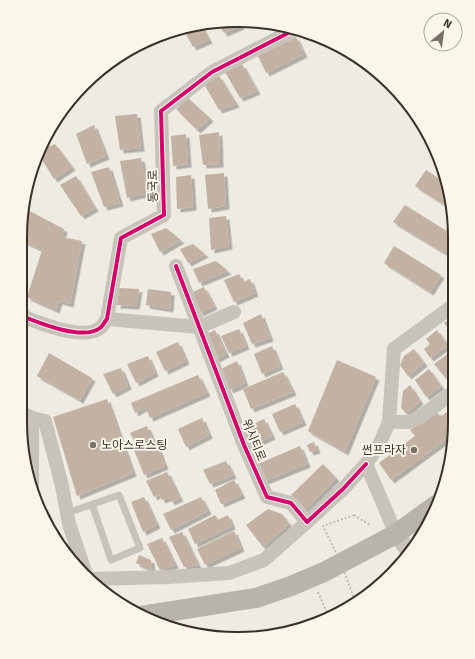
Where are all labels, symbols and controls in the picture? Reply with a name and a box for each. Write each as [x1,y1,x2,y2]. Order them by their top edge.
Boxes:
north arrow [423,12,463,52]
text: N [441,16,454,31]
street label: 동국로 [146,169,161,203]
street label: 위시티로 [238,417,269,463]
place label: 노아스로스팅 [101,438,167,453]
marker: 노아스로스팅 [88,440,98,450]
place label: 썬프라자 [362,443,406,458]
marker: 썬프라자 [409,445,419,455]

